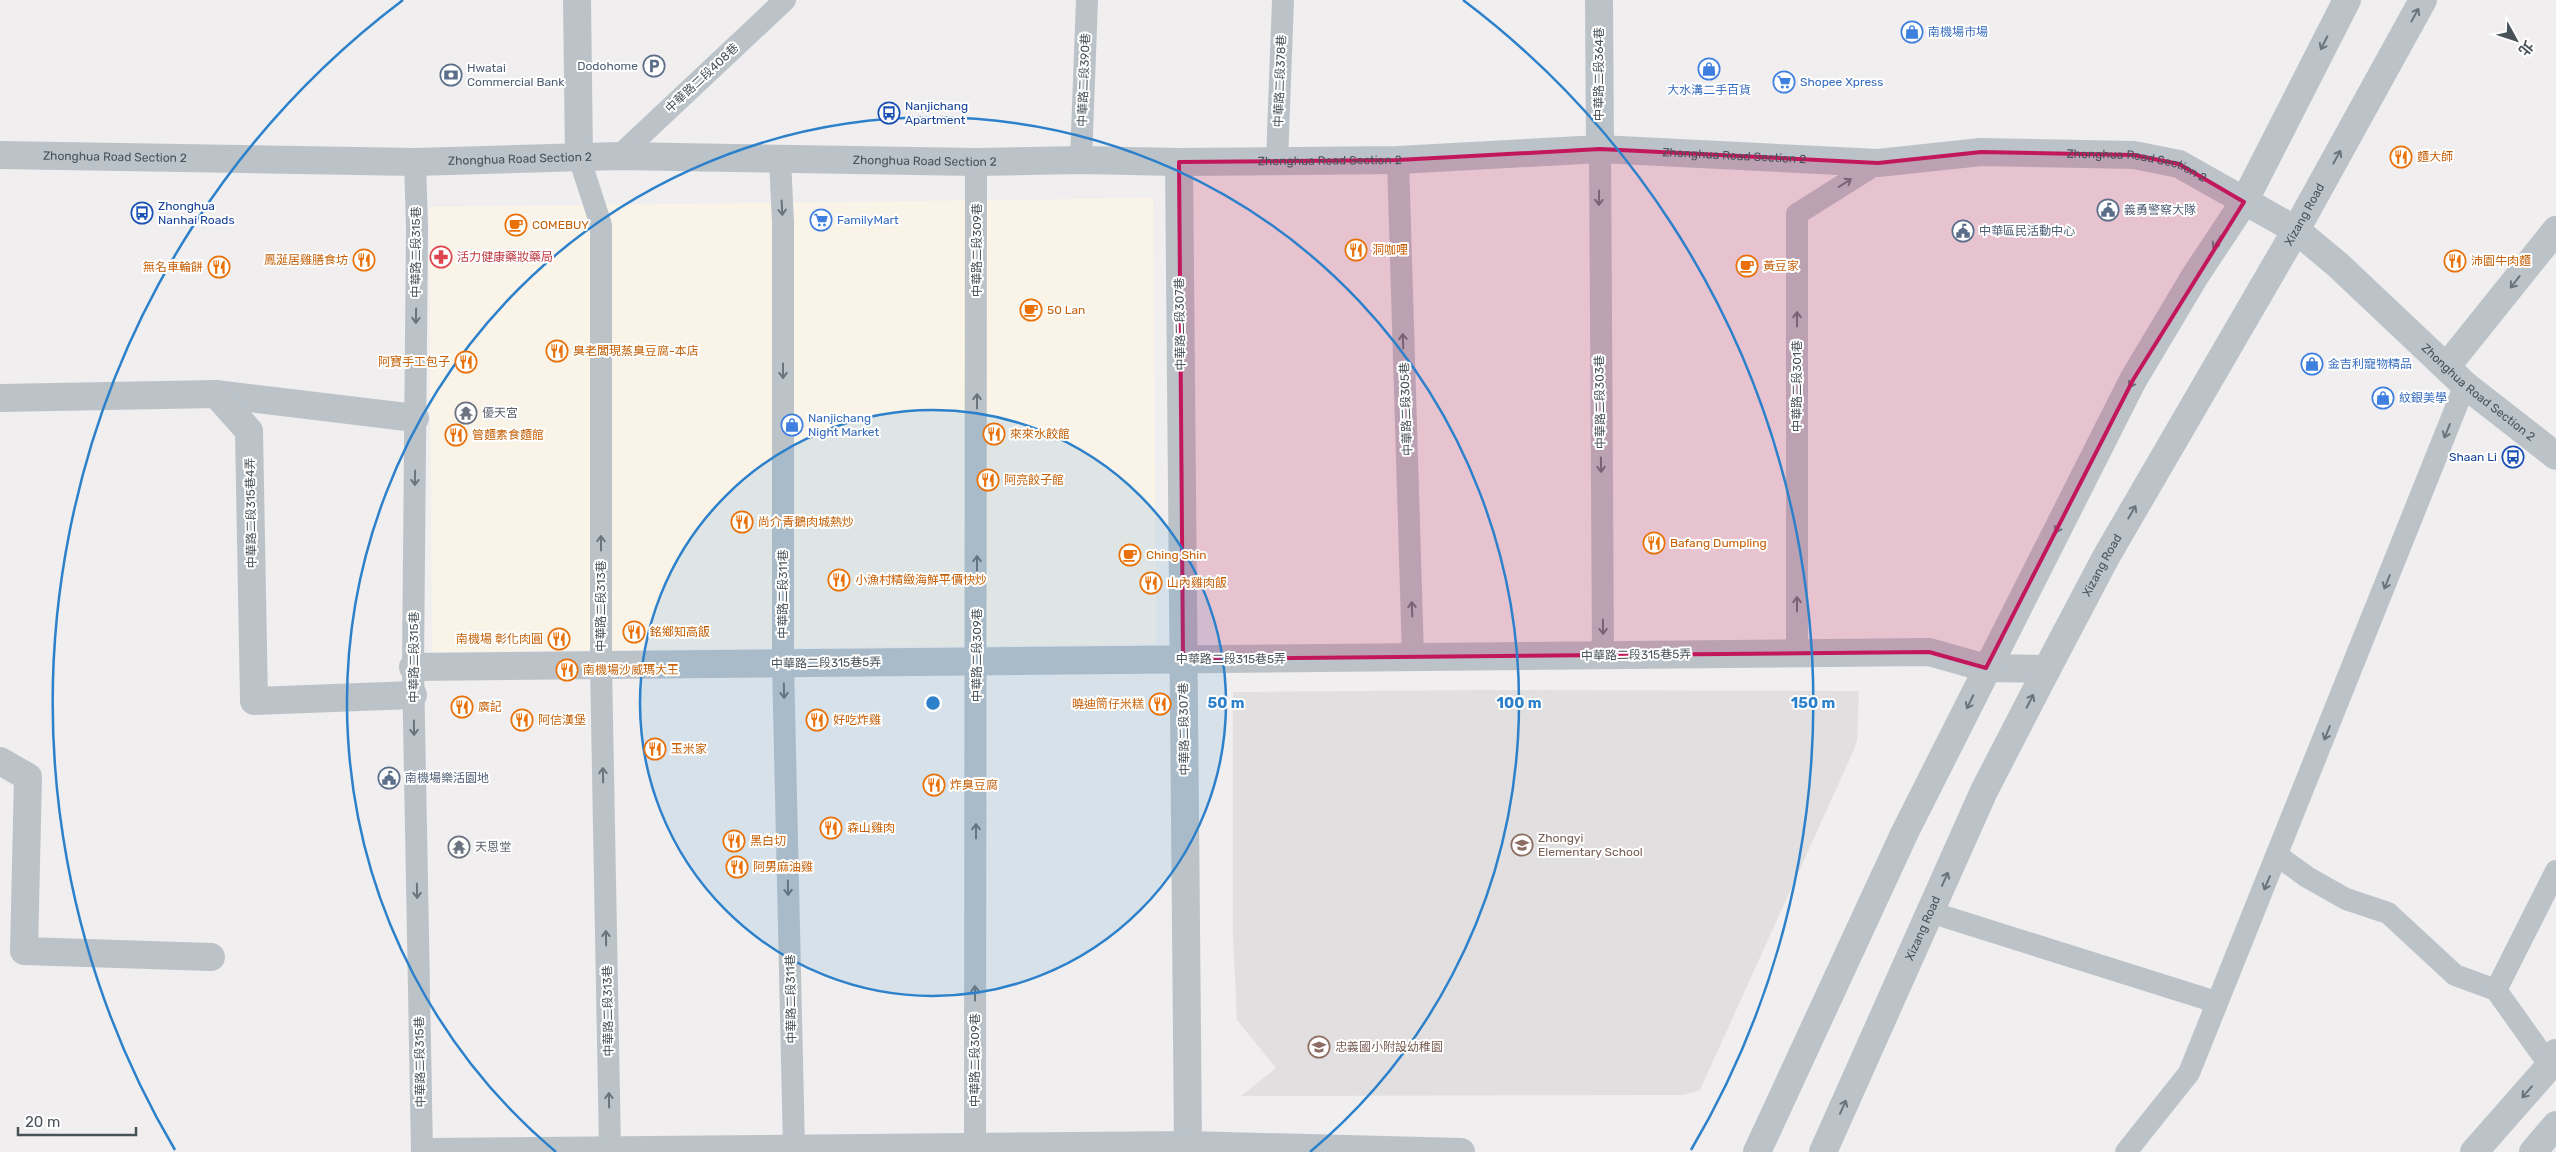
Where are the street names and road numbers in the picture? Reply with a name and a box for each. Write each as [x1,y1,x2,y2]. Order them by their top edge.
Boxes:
street label: 中華路二段364巷 [1592,27,1606,121]
street label: 中華路二段390巷 [1075,33,1093,127]
street label: 中華路二段378巷 [1271,34,1289,128]
street label: 中華路二段408巷 [663,41,741,115]
street label: Zhonghua Road Section 2 [1662,145,1807,166]
street label: Zhonghua Road Section 2 [2066,147,2209,185]
street label: Zhonghua Road Section 2 [43,149,187,165]
street label: Zhonghua Road Section 2 [448,150,592,168]
street label: Zhonghua Road Section 2 [853,153,997,169]
street label: Zhonghua Road Section 2 [1258,153,1402,168]
street label: Xizang Road [2281,181,2327,248]
street label: 中華路二段309巷 [970,203,984,297]
street label: 中華路二段315巷 [409,206,423,298]
street label: 中華路二段307巷 [1172,277,1188,371]
street label: 中華路二段301巷 [1790,340,1804,432]
street label: Zhonghua Road Section 2 [2419,341,2538,444]
street label: 中華路二段303巷 [1592,355,1608,449]
street label: 中華路二段305巷 [1397,362,1415,456]
street label: 中華路二段315巷4弄 [243,458,259,568]
street label: Xizang Road [2079,532,2125,599]
street label: 中華路二段311巷 [776,549,790,639]
street label: 中華路二段313巷 [594,560,608,652]
street label: 中華路二段309巷 [970,608,984,702]
street label: 中華路二段315巷 [407,611,421,703]
street label: 中華路二段315巷5弄 [1581,647,1691,663]
street label: 中華路二段315巷5弄 [1176,652,1286,666]
street label: 中華路二段315巷5弄 [771,655,881,671]
street label: 中華路二段307巷 [1176,682,1192,776]
street label: Xizang Road [1902,894,1943,963]
street label: 中華路二段311巷 [783,954,799,1044]
street label: 中華路二段313巷 [600,965,616,1057]
street label: 中華路二段309巷 [968,1013,982,1107]
street label: 中華路二段315巷 [412,1016,428,1108]

